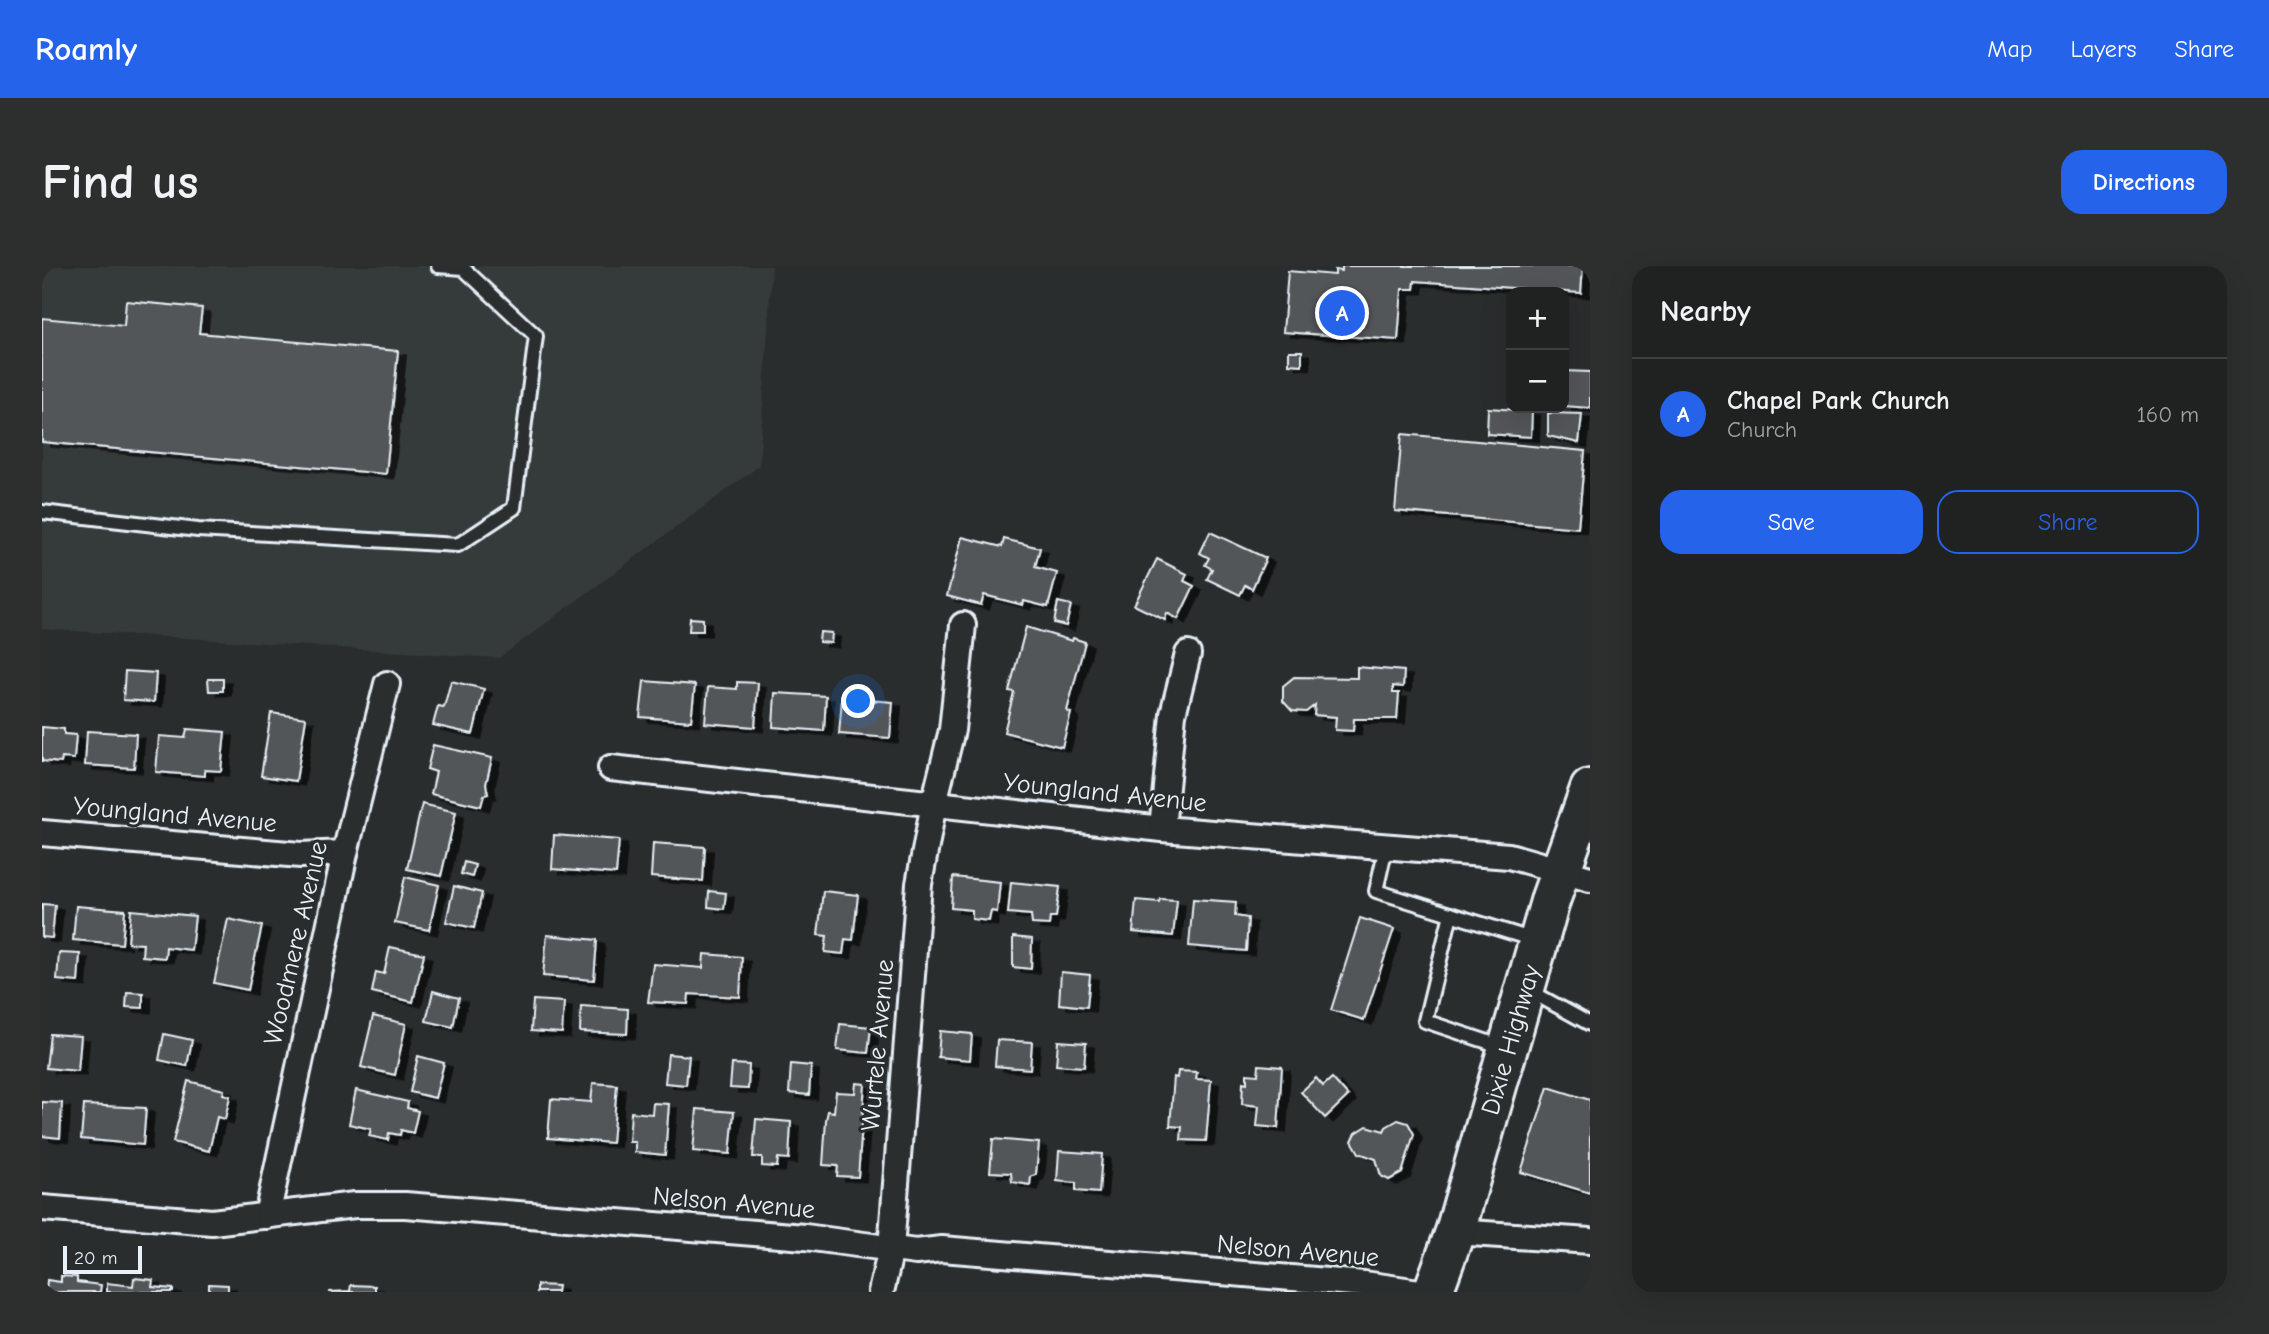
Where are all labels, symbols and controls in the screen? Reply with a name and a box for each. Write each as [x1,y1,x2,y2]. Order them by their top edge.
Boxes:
text: Roamly [35,30,137,68]
text: Map [1987,35,2033,63]
text: Layers [2071,35,2136,63]
text: Share [2174,35,2234,63]
button: Directions [2061,150,2227,214]
text: Find us [42,154,198,210]
pin: A [1319,287,1365,339]
map controls [1506,287,1569,413]
button: + [1506,287,1569,350]
text: Nearby [1660,294,1751,329]
button: − [1506,350,1569,413]
text: Chapel Park Church [1727,386,1950,416]
text: A [1677,401,1689,428]
text: 160 m [2137,401,2199,428]
text: Church [1727,416,1797,443]
button: Save [1660,490,1923,554]
button: Share [1937,490,2199,554]
your location [841,684,875,718]
street label: Youngland Avenue [1002,767,1208,819]
street label: Youngland Avenue [72,791,278,839]
street label: Woodmere Avenue [258,839,334,1048]
street label: Wurtele Avenue [856,958,900,1132]
street label: Dixie Highway [1475,961,1547,1118]
street label: Nelson Avenue [652,1181,816,1225]
street label: Nelson Avenue [1216,1229,1380,1273]
scale bar [63,1243,142,1275]
text: 20 m [74,1247,118,1269]

